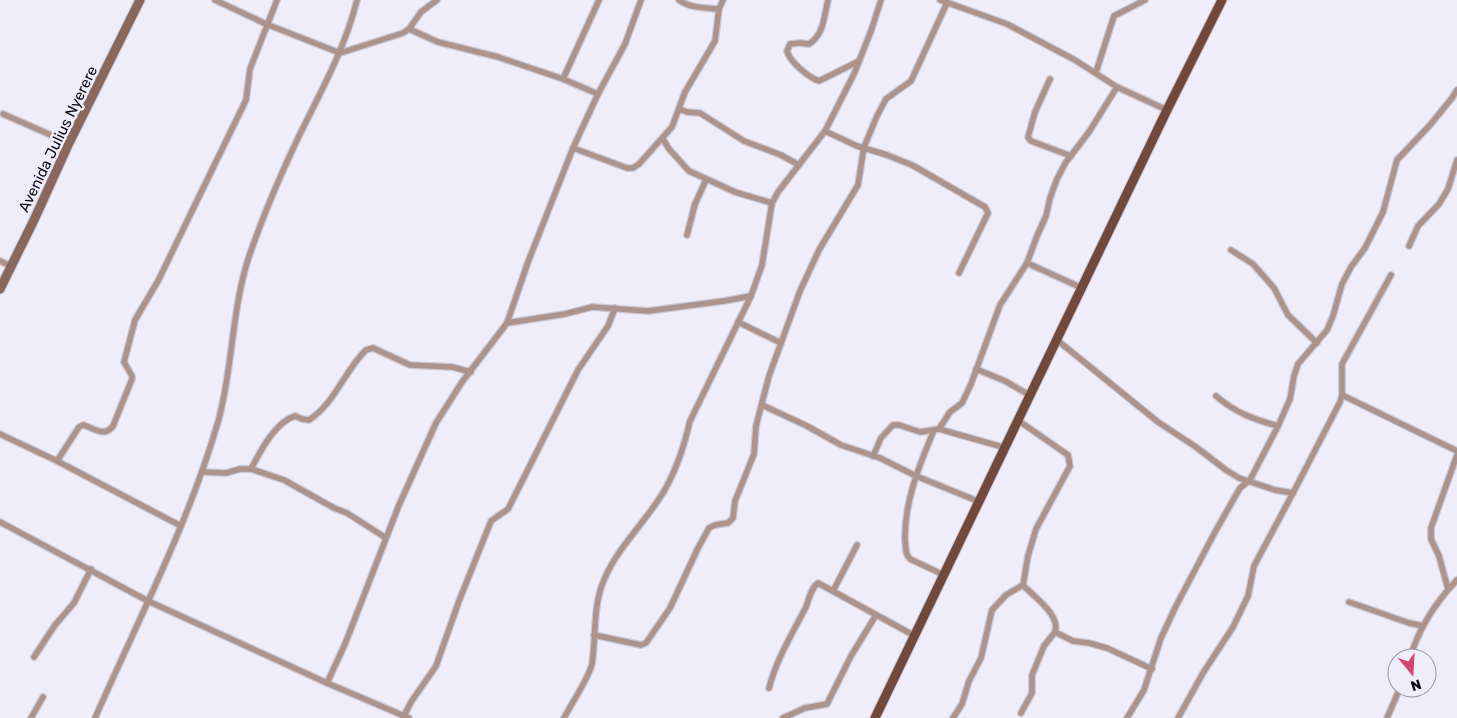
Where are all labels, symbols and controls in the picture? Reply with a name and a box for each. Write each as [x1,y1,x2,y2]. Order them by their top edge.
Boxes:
street label: Avenida Julius Nyerere [15,63,101,215]
north arrow [1387,648,1437,698]
text: N [1408,675,1423,695]

